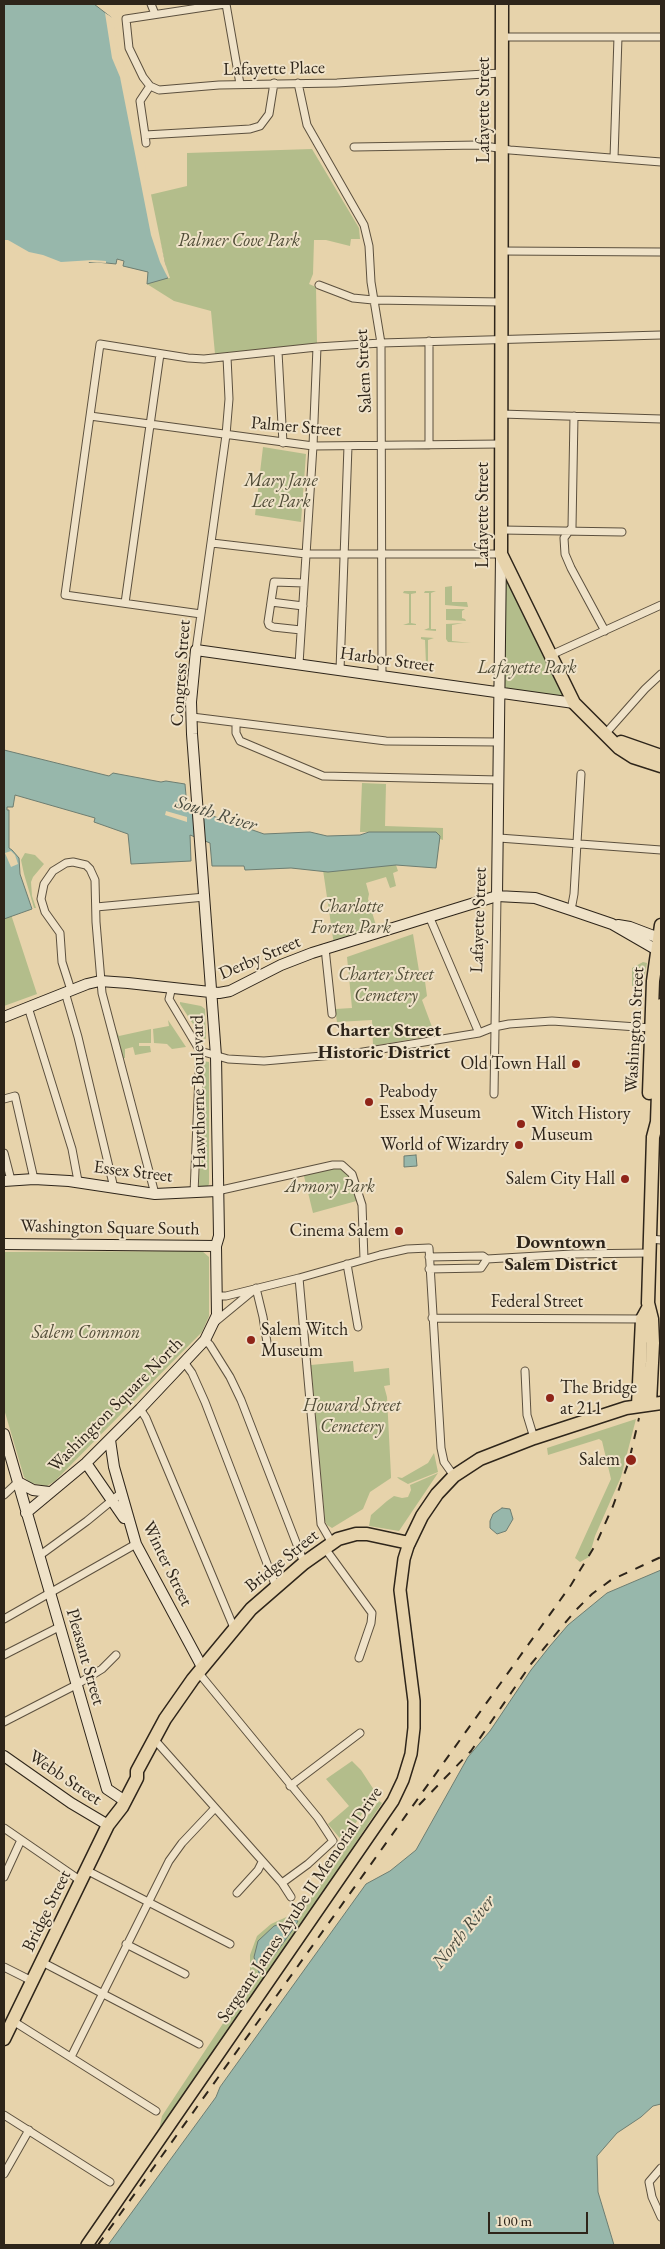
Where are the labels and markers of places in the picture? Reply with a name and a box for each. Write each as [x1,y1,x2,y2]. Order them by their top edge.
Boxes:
place label: Old Town Hall [461,1053,566,1075]
marker: Old Town Hall [570,1058,582,1070]
place label: Peabody Essex Museum [379,1081,481,1124]
marker: Peabody Essex Museum [363,1096,375,1108]
place label: Witch History Museum [531,1103,631,1146]
marker: Witch History Museum [515,1118,527,1130]
place label: World of Wizardry [381,1134,509,1156]
marker: World of Wizardry [513,1139,525,1151]
place label: Salem City Hall [506,1168,615,1190]
marker: Salem City Hall [619,1173,631,1185]
place label: Cinema Salem [290,1220,389,1242]
marker: Cinema Salem [393,1225,405,1237]
place label: Salem Witch Museum [261,1319,348,1362]
marker: Salem Witch Museum [245,1334,257,1346]
place label: The Bridge at 211 [560,1377,637,1420]
marker: The Bridge at 211 [544,1392,556,1404]
place label: Salem [579,1449,620,1471]
marker: Salem [624,1453,638,1467]

